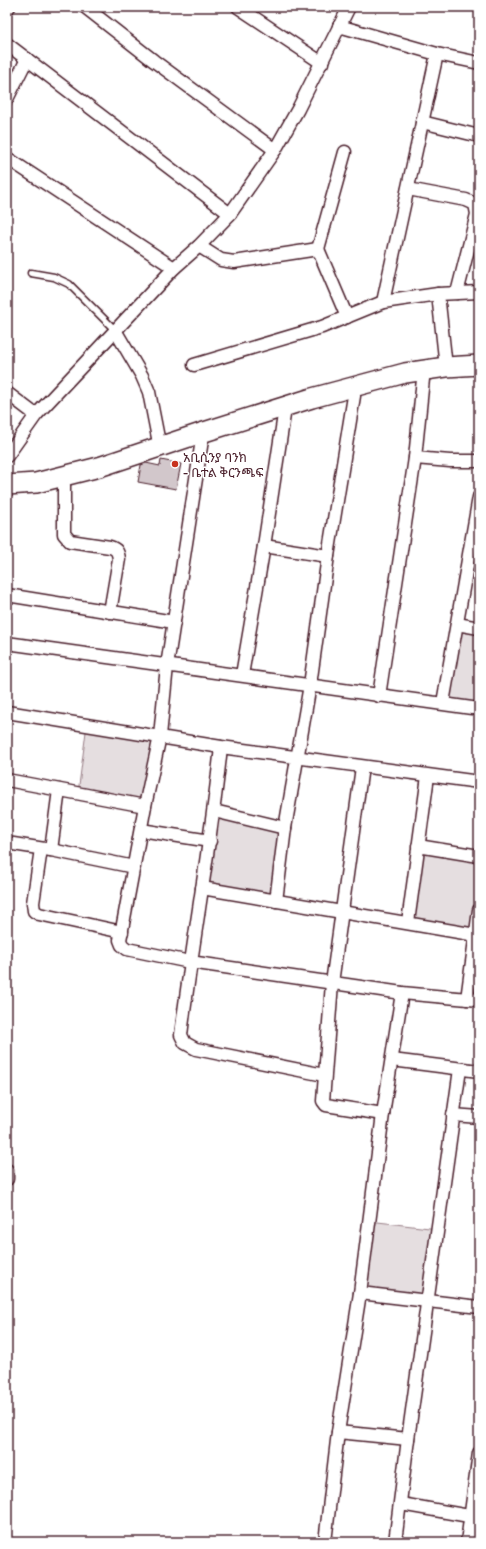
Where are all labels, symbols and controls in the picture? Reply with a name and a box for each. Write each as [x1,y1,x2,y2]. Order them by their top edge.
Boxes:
place label: አቢሲንያ ባንክ - ቤተል ቅርንጫፍ [183,450,263,480]
marker: አቢሲንያ ባንክ - ቤተል ቅርንጫፍ [170,459,180,469]

